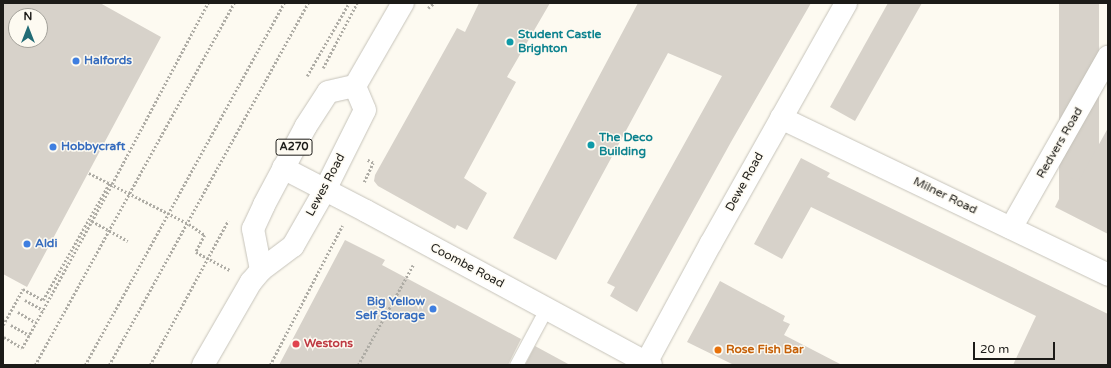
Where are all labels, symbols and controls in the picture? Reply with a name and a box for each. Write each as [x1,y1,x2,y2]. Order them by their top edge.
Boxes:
north arrow [8,8,48,48]
text: N [24,10,32,23]
place label: Student Castle Brighton [518,28,601,56]
marker: Student Castle Brighton [505,37,515,47]
place label: Halfords [84,54,132,68]
marker: Halfords [71,56,81,66]
street label: Redvers Road [1034,105,1086,181]
place label: The Deco Building [599,131,653,159]
road number: A270 [275,138,313,156]
place label: Hobbycraft [61,140,125,154]
marker: The Deco Building [586,140,596,150]
marker: Hobbycraft [48,142,58,152]
street label: Dewe Road [723,150,767,214]
street label: Lewes Road [303,151,349,219]
street label: Milner Road [911,174,979,218]
place label: Aldi [35,237,57,251]
marker: Aldi [22,239,32,249]
street label: Coombe Road [428,241,506,291]
place label: Big Yellow Self Storage [355,295,425,323]
marker: Big Yellow Self Storage [428,304,438,314]
scale bar [975,334,1057,360]
place label: Westons [304,337,353,351]
marker: Westons [291,339,301,349]
text: 20 m [980,342,1009,356]
place label: Rose Fish Bar [726,343,804,357]
marker: Rose Fish Bar [713,345,723,355]

